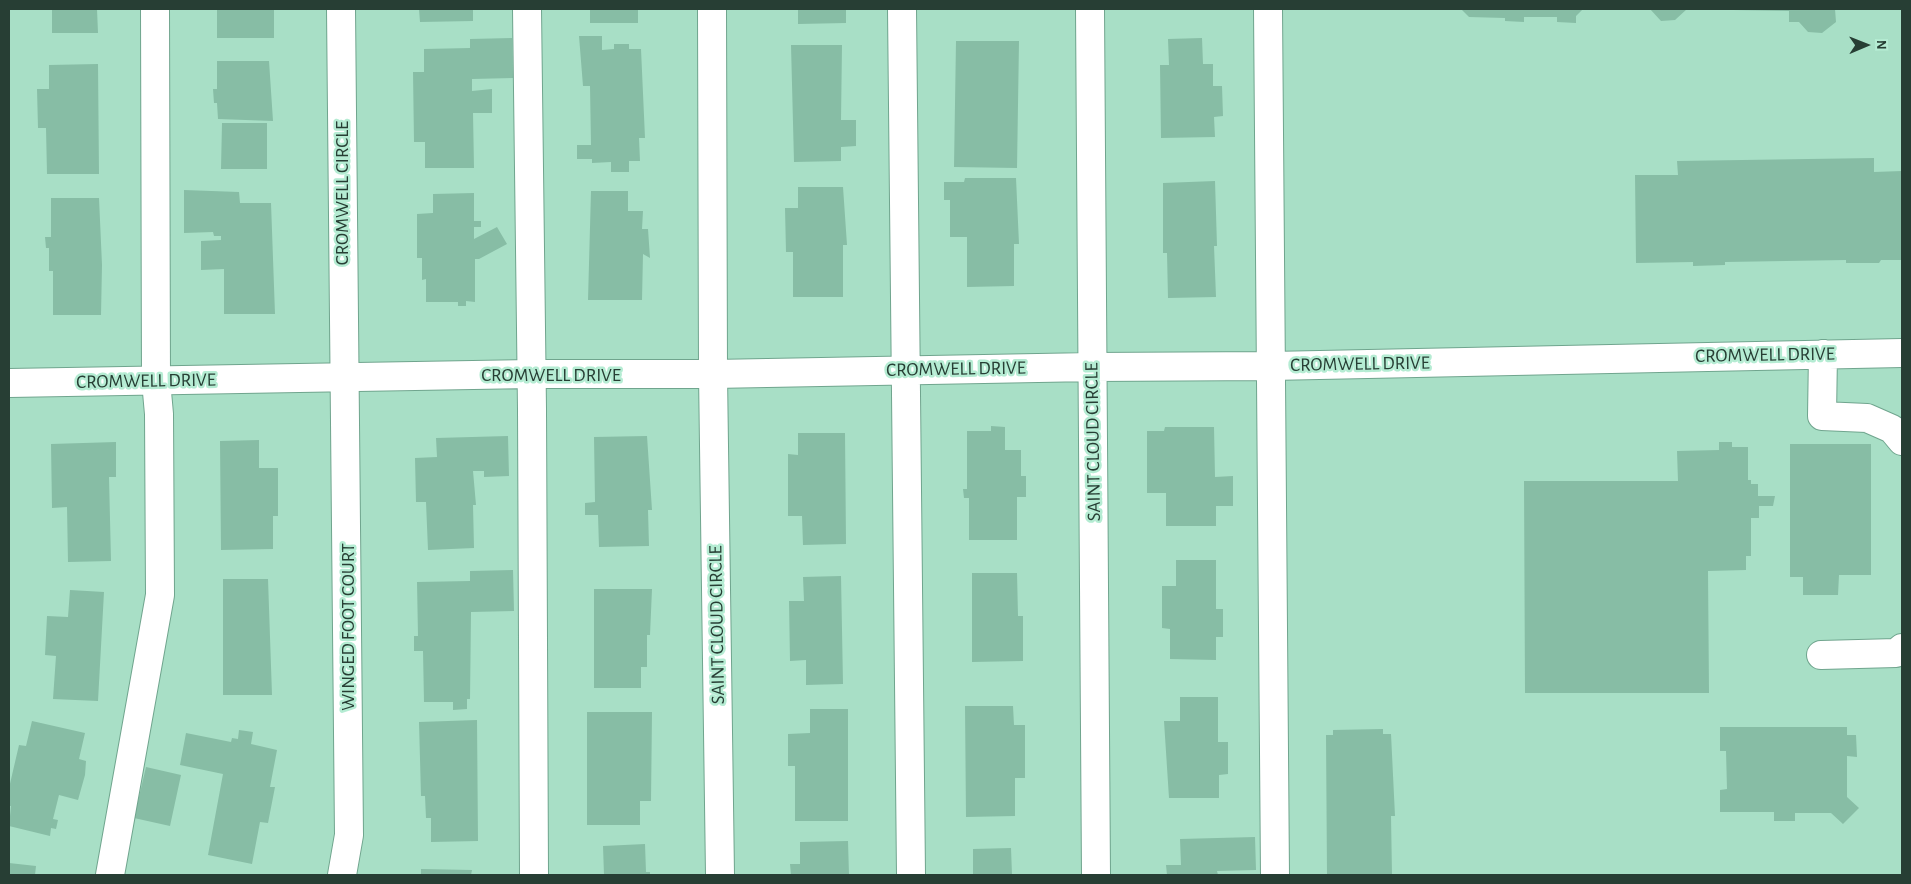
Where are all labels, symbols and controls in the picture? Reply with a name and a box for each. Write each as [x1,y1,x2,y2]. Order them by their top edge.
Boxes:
north arrow [1841,20,1891,70]
text: N [1874,40,1888,50]
street label: CROMWELL CIRCLE [331,121,353,265]
street label: CROMWELL DRIVE [1695,342,1835,368]
street label: CROMWELL DRIVE [1290,351,1430,377]
street label: CROMWELL DRIVE [886,356,1026,382]
street label: SAINT CLOUD CIRCLE [1080,362,1106,522]
street label: CROMWELL DRIVE [481,364,621,386]
street label: CROMWELL DRIVE [76,368,216,394]
street label: WINGED FOOT COURT [337,543,359,711]
street label: SAINT CLOUD CIRCLE [704,545,730,705]

